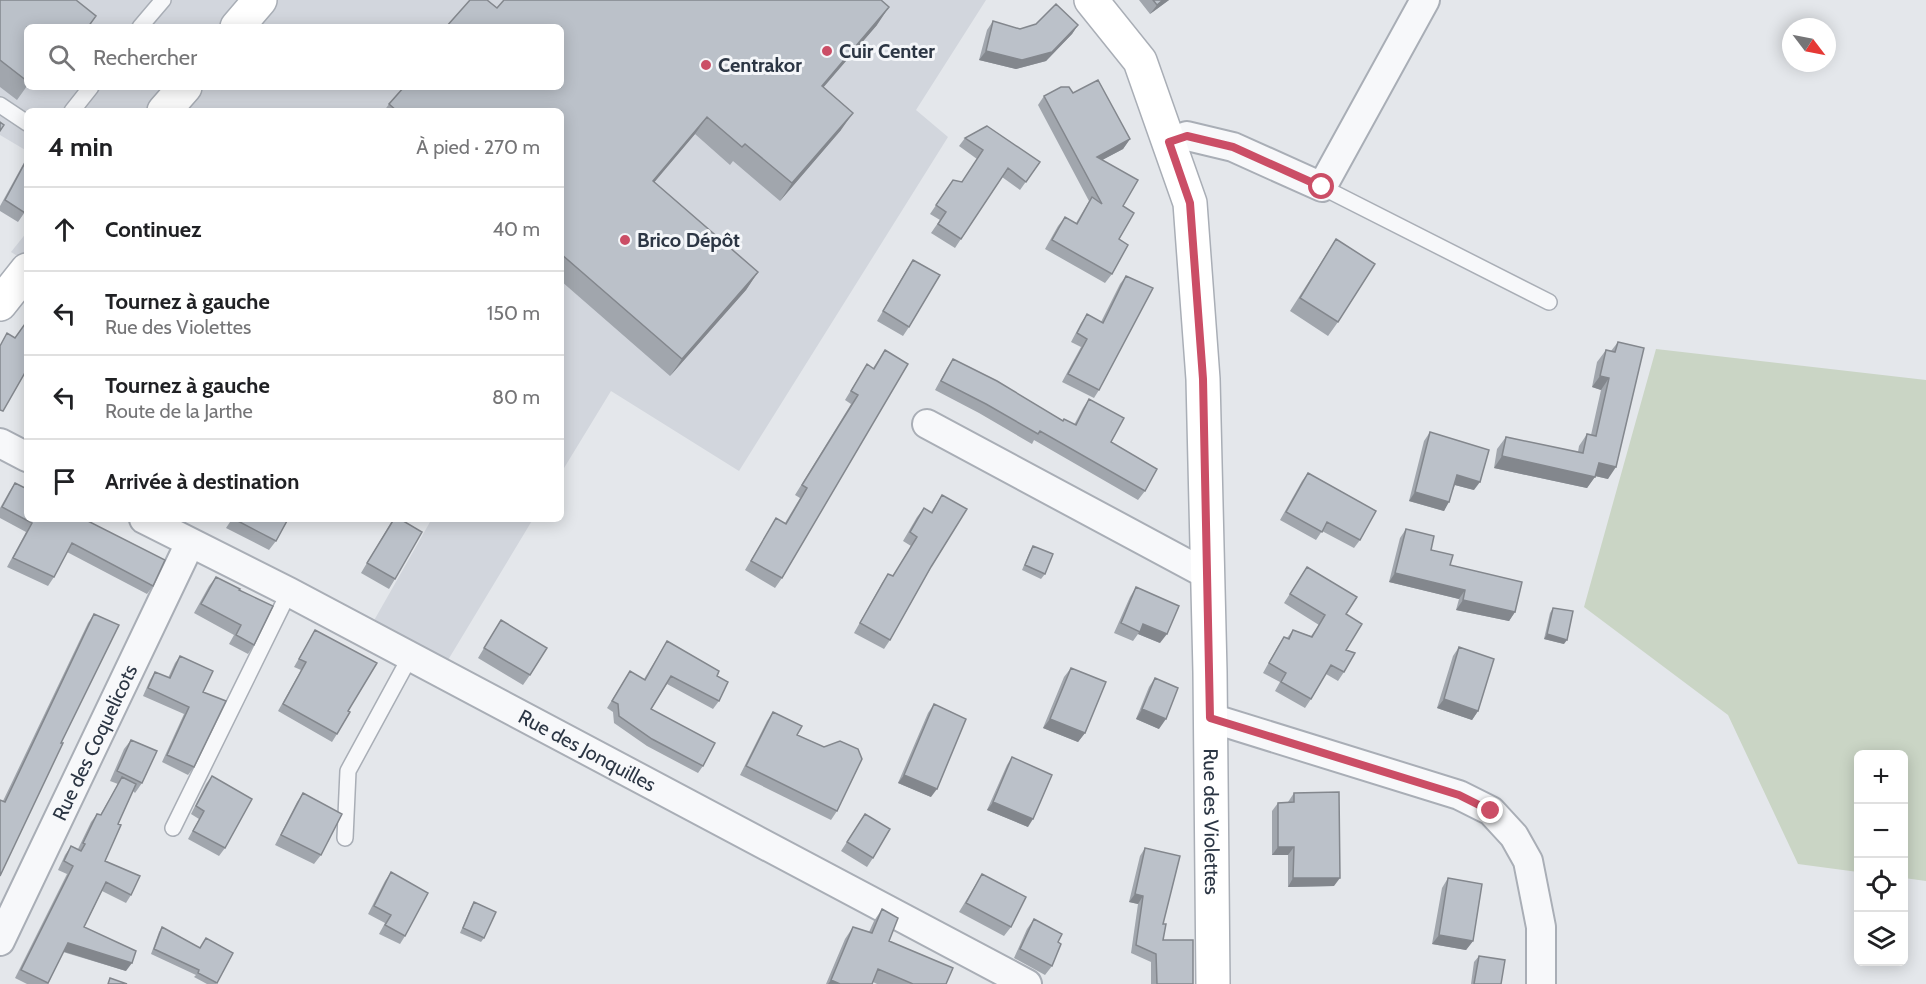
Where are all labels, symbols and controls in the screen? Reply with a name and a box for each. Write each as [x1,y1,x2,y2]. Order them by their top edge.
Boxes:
north arrow [1782,18,1836,72]
search box [24,24,564,90]
place label: Cuir Center [839,39,935,63]
icon: search [45,41,78,74]
text: Rechercher [93,44,197,71]
marker: Cuir Center [820,44,834,58]
place label: Centrakor [718,53,802,77]
marker: Centrakor [699,58,713,72]
text: 4 min [48,131,113,163]
text: À pied · 270 m [416,135,540,159]
route start [1308,173,1334,199]
icon: ahead [48,213,81,246]
text: Continuez [105,216,202,243]
text: 40 m [492,217,540,241]
place label: Brico Dépôt [637,228,740,252]
marker: Brico Dépôt [618,233,632,247]
text: Tournez à gauche [105,288,270,315]
icon: left [48,297,81,330]
text: 150 m [487,301,540,325]
text: Rue des Violettes [105,315,251,339]
text: Tournez à gauche [105,372,270,399]
icon: left [48,381,81,414]
text: 80 m [492,385,540,409]
text: Route de la Jarthe [105,399,253,423]
icon: arrive [48,465,81,498]
text: Arrivée à destination [105,468,299,495]
street label: Rue des Coquelicots [47,661,142,824]
street label: Rue des Jonquilles [514,704,660,797]
street label: Rue des Violettes [1199,748,1224,895]
map controls [1854,750,1908,966]
button: + [1854,750,1908,804]
route end [1477,797,1503,823]
button: − [1854,804,1908,858]
button: locate [1854,858,1908,912]
button: layers [1854,912,1908,966]

